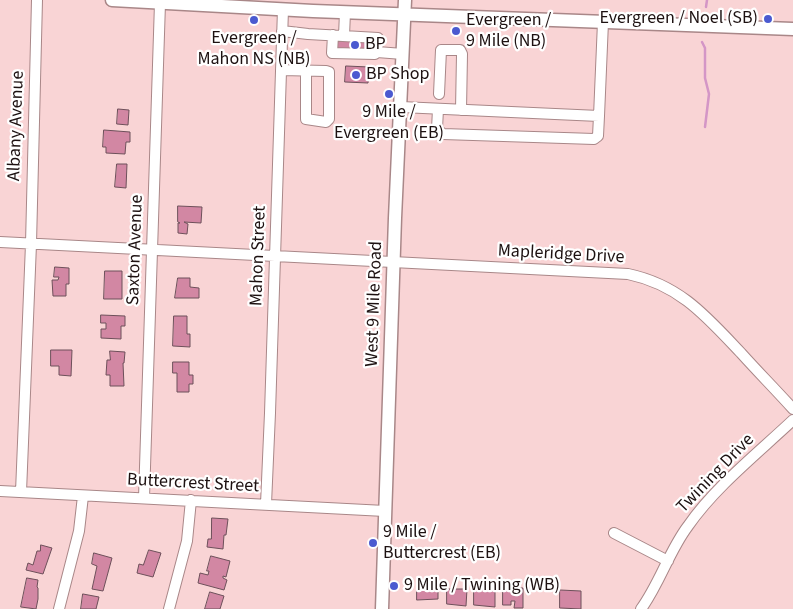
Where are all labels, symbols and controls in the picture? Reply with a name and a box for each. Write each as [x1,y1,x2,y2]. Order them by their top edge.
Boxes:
place label: Evergreen / Noel (SB) [599,8,758,30]
place label: Evergreen / 9 Mile (NB) [466,10,551,52]
marker: Evergreen / Noel (SB) [762,13,774,25]
marker: Evergreen / Mahon NS (NB) [248,14,260,26]
marker: Evergreen / 9 Mile (NB) [450,25,462,37]
place label: Evergreen / Mahon NS (NB) [197,28,311,70]
place label: BP [365,34,386,56]
marker: BP [349,39,361,51]
place label: BP Shop [366,64,430,86]
marker: BP Shop [350,69,362,81]
street label: Albany Avenue [4,70,30,182]
marker: 9 Mile / Evergreen (EB) [383,88,395,100]
place label: 9 Mile / Evergreen (EB) [334,102,444,144]
street label: Saxton Avenue [123,194,149,306]
street label: Mahon Street [246,206,272,306]
street label: West 9 Mile Road [362,241,388,367]
street label: Mapleridge Drive [497,241,625,269]
street label: Twining Drive [673,430,759,518]
street label: Buttercrest Street [126,470,260,498]
place label: 9 Mile / Buttercrest (EB) [383,522,501,564]
marker: 9 Mile / Buttercrest (EB) [367,537,379,549]
place label: 9 Mile / Twining (WB) [404,575,560,597]
marker: 9 Mile / Twining (WB) [388,580,400,592]

